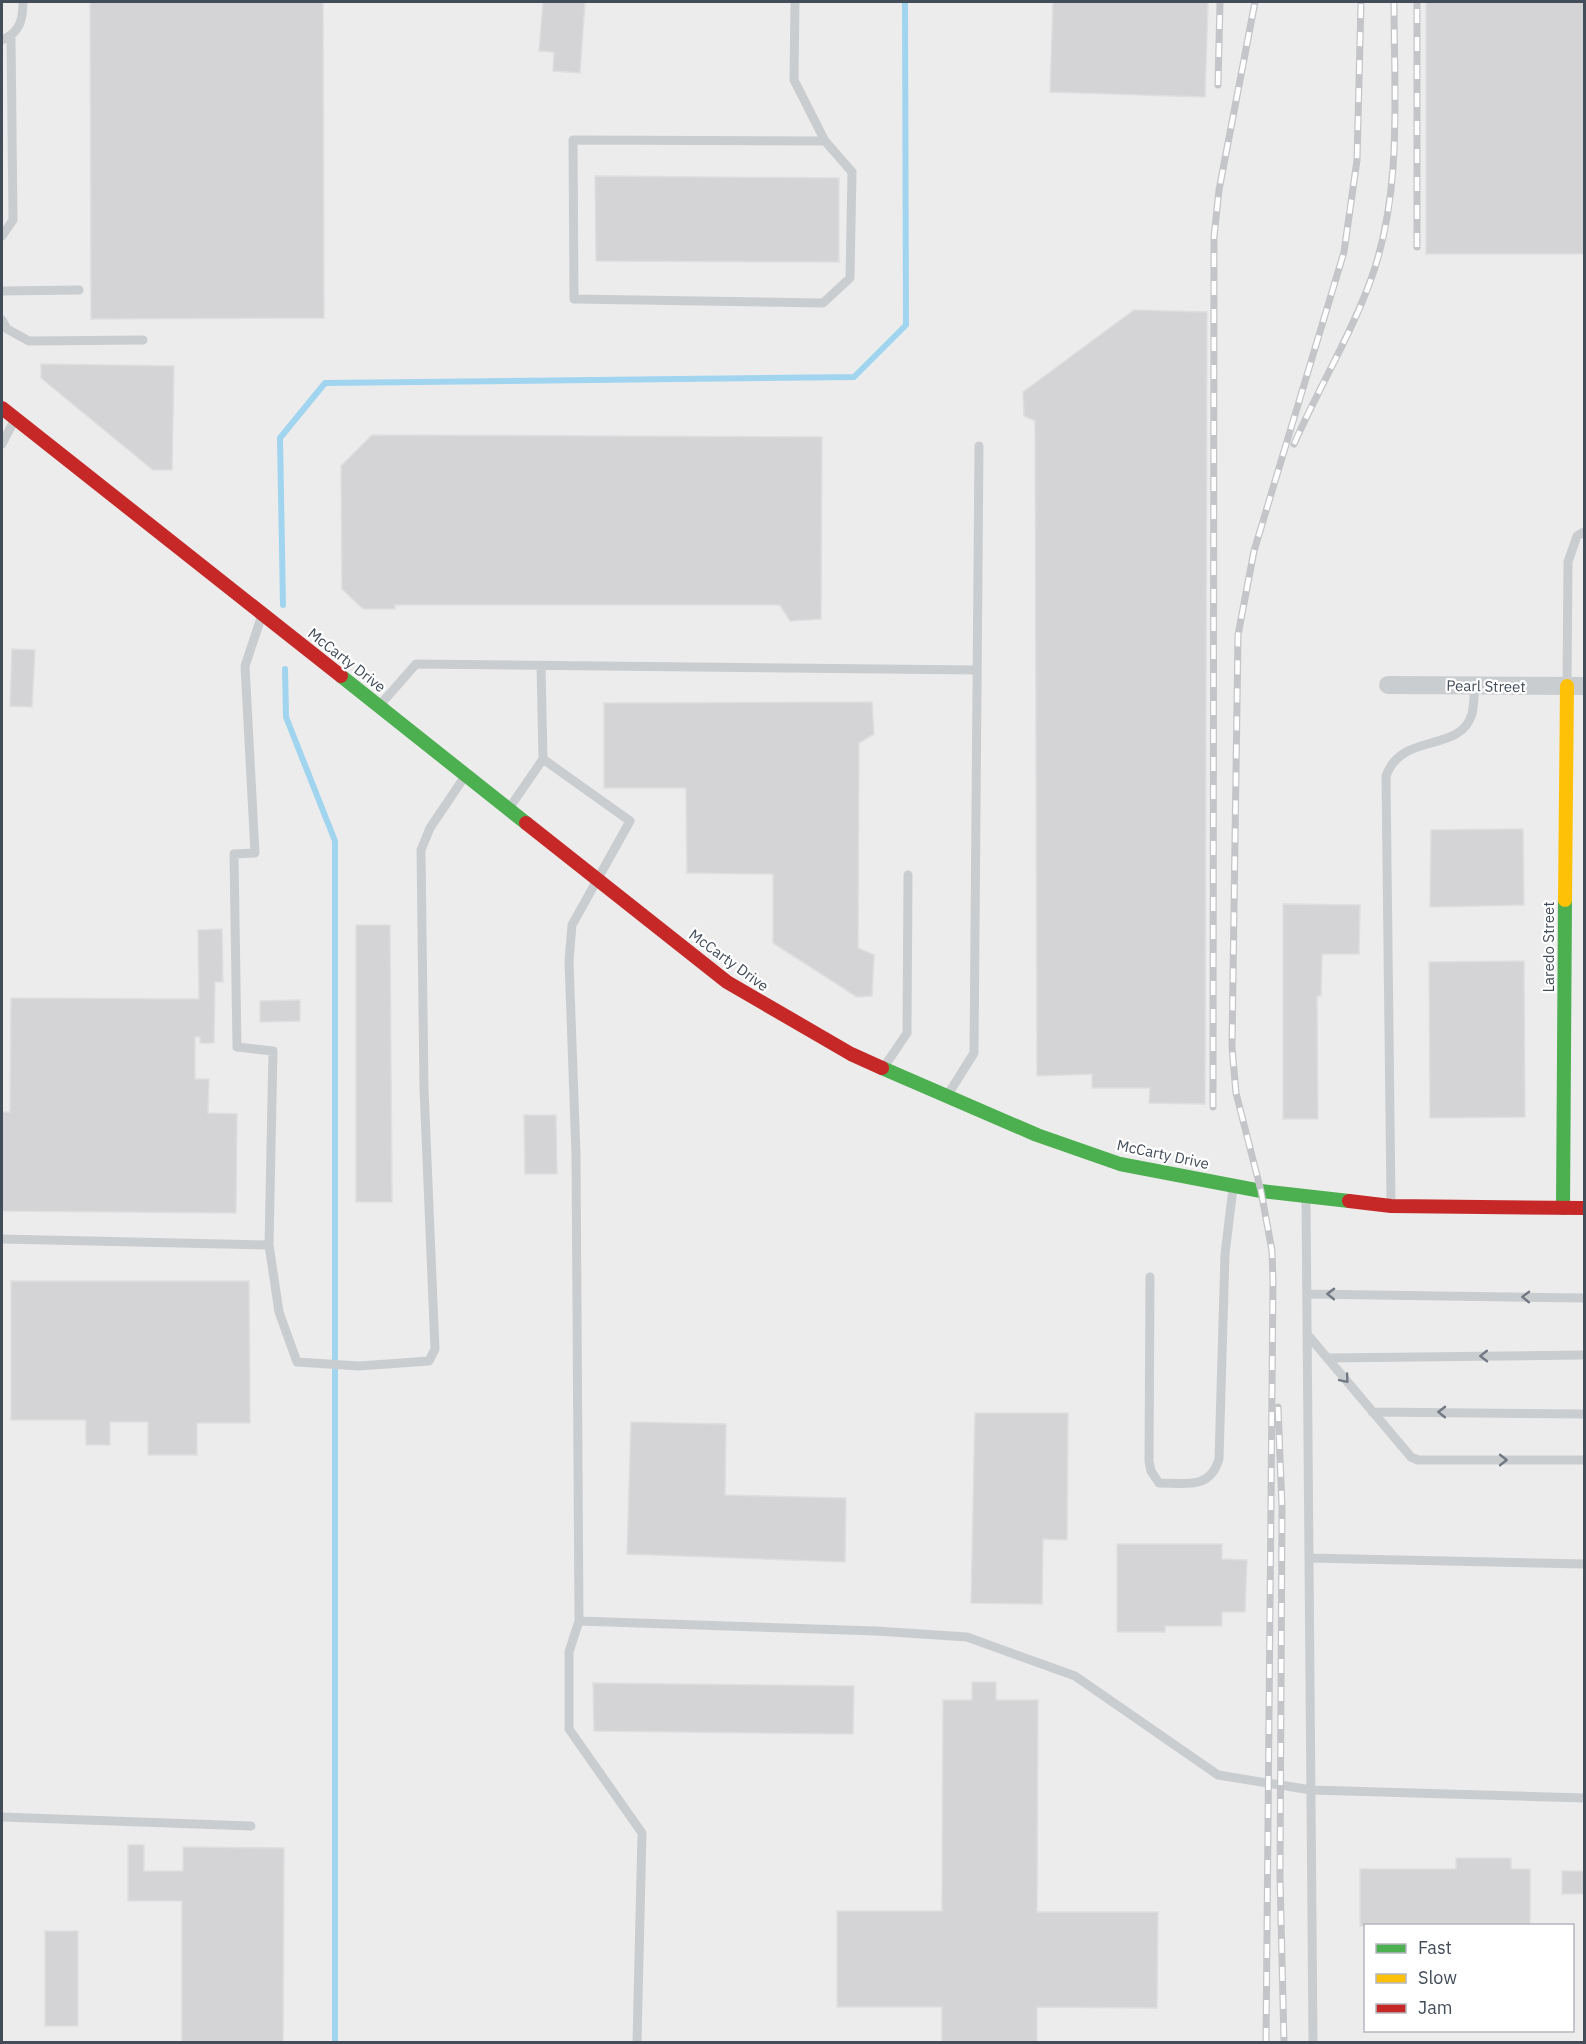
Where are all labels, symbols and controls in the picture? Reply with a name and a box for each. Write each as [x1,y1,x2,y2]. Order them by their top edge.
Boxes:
street label: McCarty Drive [304,624,390,696]
street label: Pearl Street [1446,676,1526,696]
street label: Laredo Street [1539,902,1558,992]
street label: McCarty Drive [685,925,773,995]
street label: McCarty Drive [1115,1135,1211,1173]
one-way arrow [1327,1288,1336,1300]
one-way arrow [1522,1291,1531,1303]
one-way arrow [1480,1350,1489,1362]
one-way arrow [1338,1372,1349,1383]
one-way arrow [1438,1406,1447,1418]
one-way arrow [1499,1454,1508,1466]
legend [1364,1924,1574,2032]
text: Fast [1418,1936,1452,1959]
text: Slow [1418,1966,1457,1989]
text: Jam [1418,1996,1453,2019]

